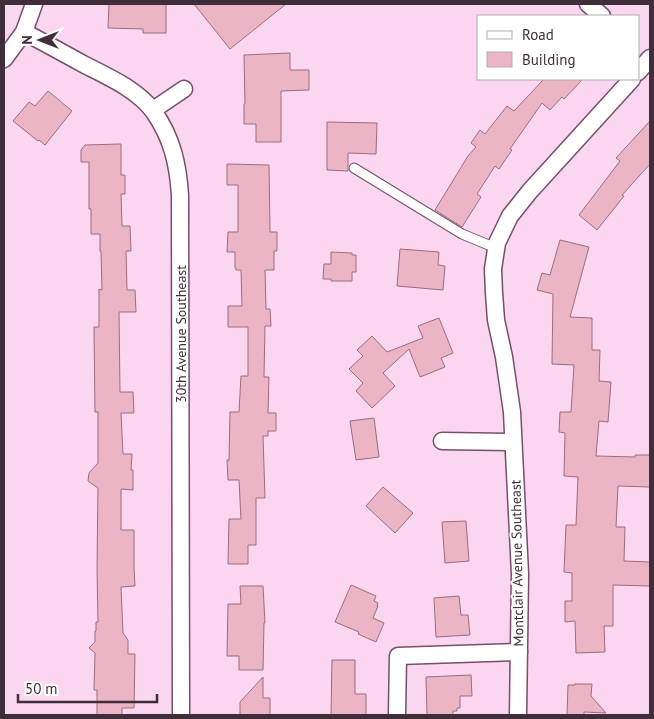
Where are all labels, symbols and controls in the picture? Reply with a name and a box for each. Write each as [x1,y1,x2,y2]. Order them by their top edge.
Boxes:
north arrow [15,15,65,65]
legend [477,15,639,80]
text: Road [522,25,554,44]
text: N [18,35,36,45]
text: Building [522,50,576,69]
street label: 30th Avenue Southeast [172,265,190,403]
street label: Montclair Avenue Southeast [507,479,527,647]
scale bar [18,672,156,704]
text: 50 m [25,679,58,698]

